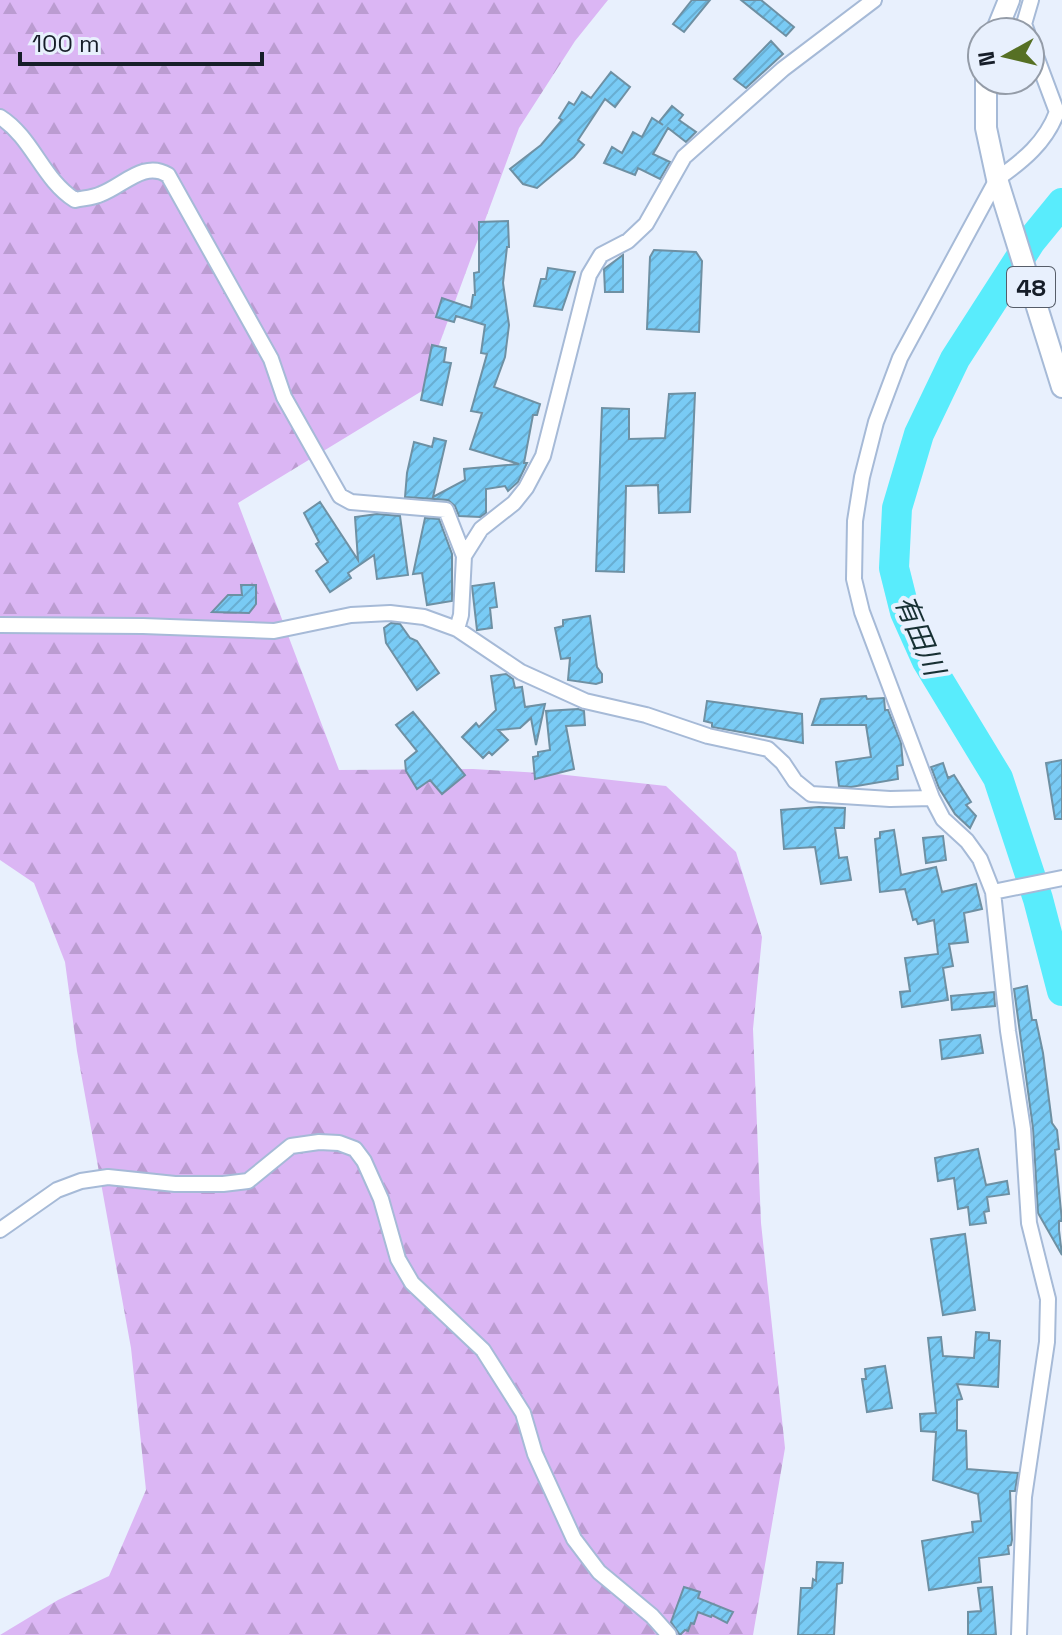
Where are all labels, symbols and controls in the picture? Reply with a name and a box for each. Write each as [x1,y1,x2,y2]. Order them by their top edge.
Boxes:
scale bar [20,16,262,66]
north arrow [966,16,1046,96]
text: 100 m [32,28,100,59]
text: N [971,50,1001,68]
road number: 48 [1007,267,1055,307]
water label: 有田川 [887,589,954,683]

